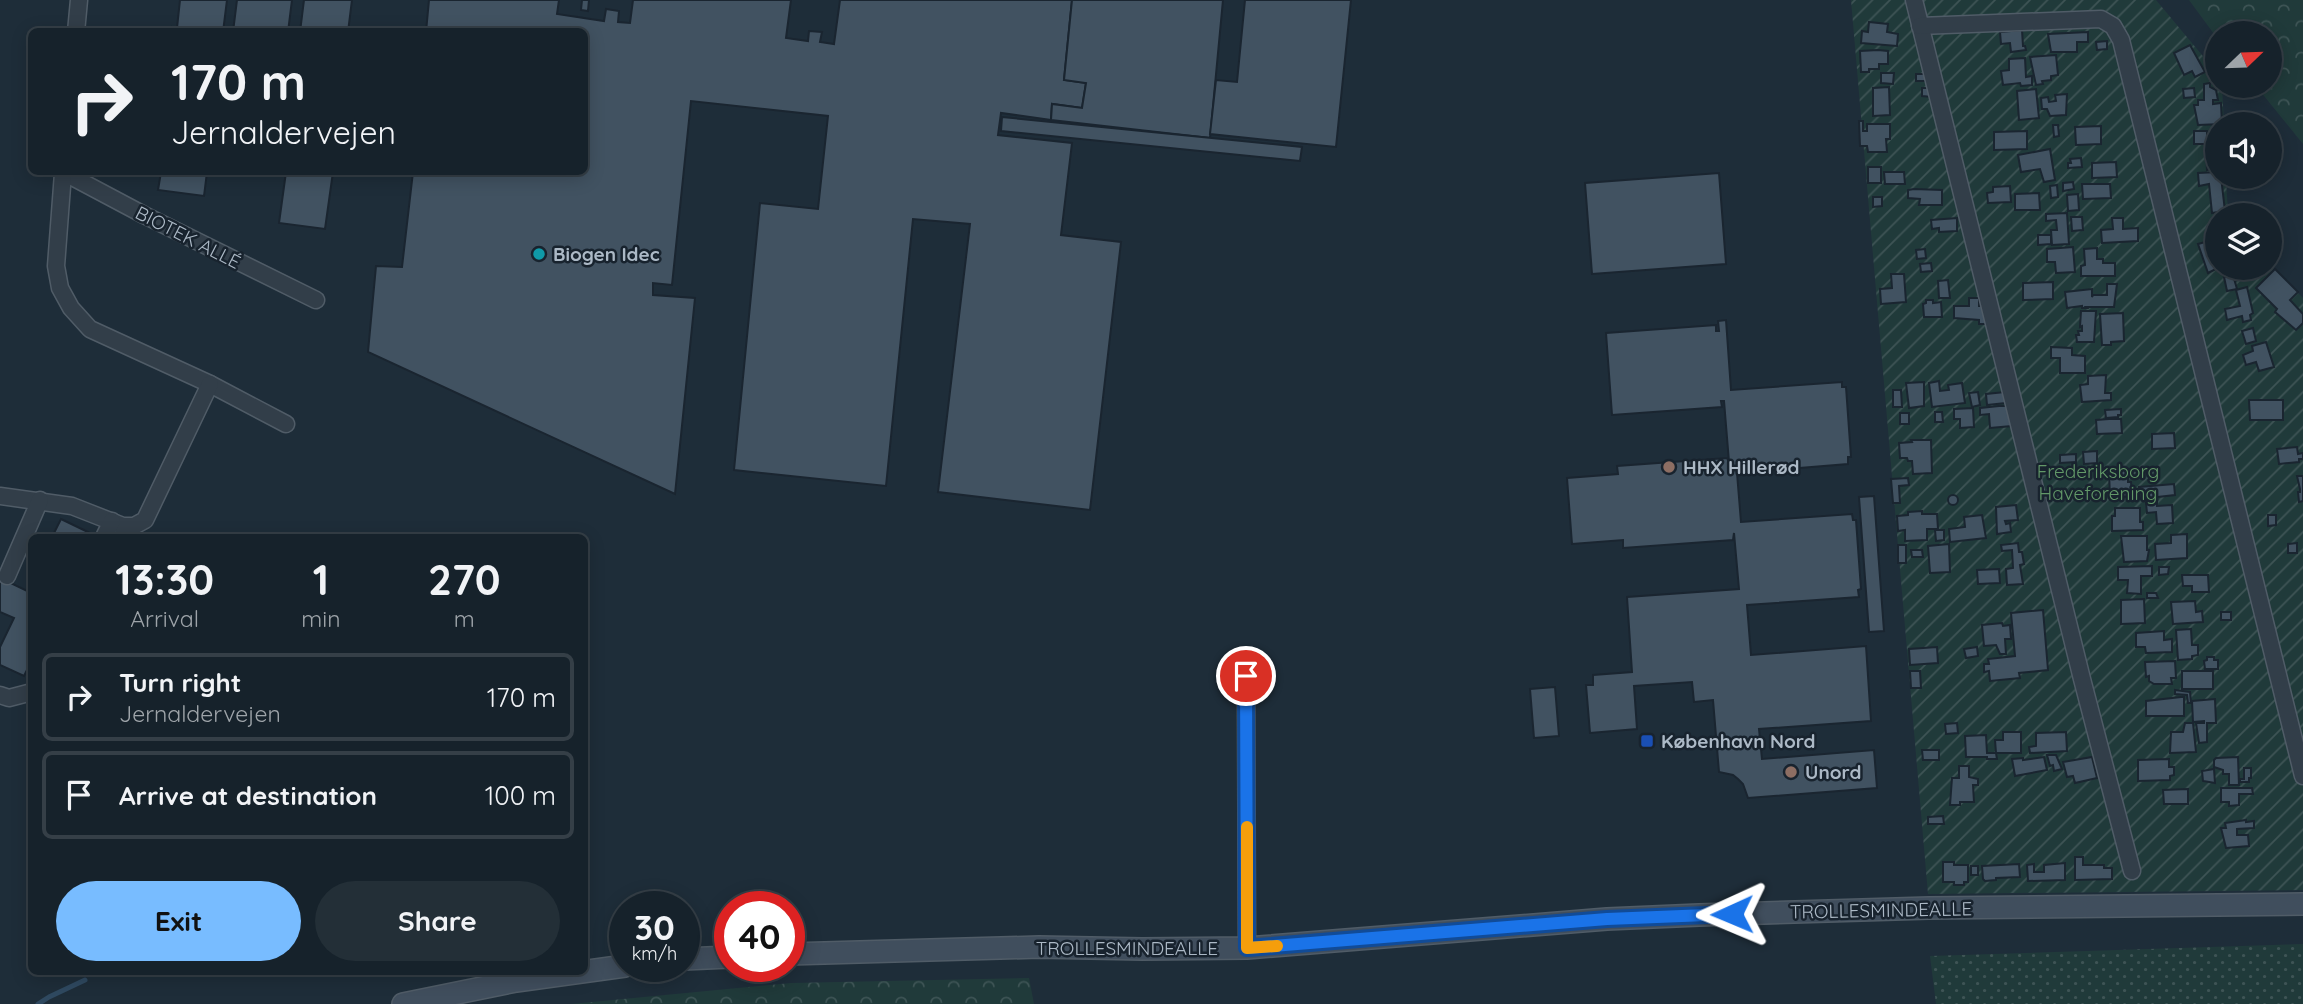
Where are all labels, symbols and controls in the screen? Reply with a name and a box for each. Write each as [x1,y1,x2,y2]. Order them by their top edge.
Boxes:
north arrow [2205,21,2282,98]
map controls [2205,21,2282,280]
text: 170 m [171,51,306,112]
icon: right [56,56,147,147]
text: Jernaldervejen [171,112,396,152]
button: sound [2205,112,2282,189]
street label: BIOTEK ALLÉ [131,200,245,274]
button: layers [2205,203,2282,280]
place label: Biogen Idec [553,242,660,266]
marker: Biogen Idec [531,246,547,262]
place label: HHX Hillerød [1683,455,1800,479]
marker: HHX Hillerød [1661,459,1677,475]
park label: Frederiksborg Haveforening [2037,459,2159,505]
text: 13:30 [115,553,214,606]
text: 1 [313,553,329,606]
text: 270 [428,553,501,606]
text: Arrival [130,604,199,633]
text: min [301,604,341,633]
text: m [454,604,475,633]
pin [1216,646,1276,706]
icon: arrive [1227,657,1265,695]
text: Turn right [119,666,241,699]
icon: right [60,678,98,716]
text: 170 m [487,681,556,714]
text: Jernaldervejen [119,699,281,728]
place label: København Nord [1661,729,1816,753]
marker: København Nord [1639,733,1655,749]
place label: Unord [1805,760,1861,784]
marker: Unord [1783,764,1799,780]
icon: arrive [60,776,98,814]
text: Arrive at destination [119,779,377,812]
text: 100 m [485,779,556,812]
position arrow [1695,877,1769,951]
button: Exit [56,881,301,961]
button: Share [315,881,560,961]
speed limit sign: 40 [714,891,805,982]
street label: TROLLESMINDEALLE [1790,896,1972,924]
text: 30 [634,905,675,949]
street label: TROLLESMINDEALLE [1036,936,1218,960]
text: km/h [632,942,677,965]

